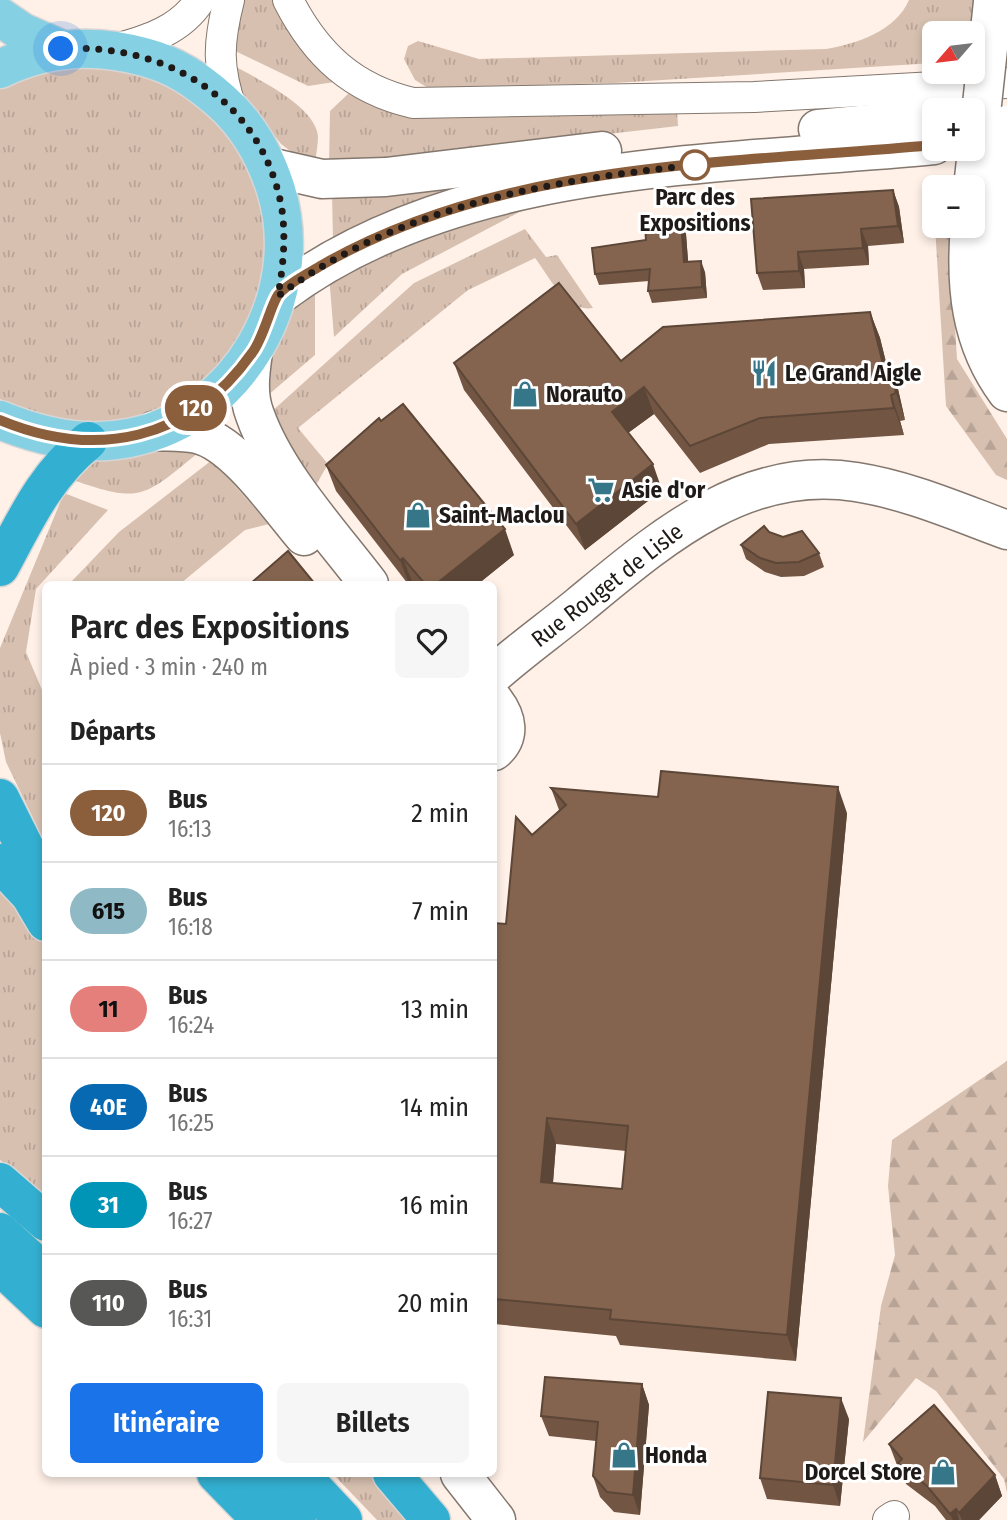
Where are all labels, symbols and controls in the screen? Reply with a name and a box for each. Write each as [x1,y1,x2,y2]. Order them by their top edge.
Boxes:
north arrow [922,21,985,84]
map controls [922,21,985,238]
your location [43,31,78,66]
button: + [922,98,985,161]
marker: Parc des Expositions [680,150,710,180]
button: − [922,175,985,238]
place label: Parc des Expositions [640,183,750,237]
restaurant icon: Le Grand Aigle [749,358,779,388]
place label: Le Grand Aigle [785,359,922,387]
shop icon: Norauto [510,379,540,409]
place label: Norauto [546,380,623,408]
line badge: 120 [156,385,236,431]
text: 120 [179,394,213,422]
supermarket icon: Asie d'or [586,475,616,505]
place label: Asie d'or [621,476,706,504]
shop icon: Saint-Maclou [403,500,433,530]
place label: Saint-Maclou [439,501,565,529]
street label: Rue Rouget de Lisle [526,517,688,653]
button: heart [395,604,469,678]
text: Parc des Expositions [70,607,349,647]
text: À pied · 3 min · 240 m [70,653,268,681]
text: Départs [70,716,156,747]
text: Bus [168,784,207,815]
text: 2 min [411,798,469,829]
text: 120 [91,799,126,827]
text: 16:13 [168,815,212,843]
text: Bus [168,882,207,913]
text: 7 min [412,896,469,927]
text: 615 [92,897,125,925]
text: 16:18 [168,913,213,941]
text: Bus [168,980,207,1011]
text: 13 min [401,994,469,1025]
text: 11 [99,995,118,1023]
text: 16:24 [168,1011,214,1039]
text: Bus [168,1078,207,1109]
text: 14 min [400,1092,469,1123]
text: 40E [90,1093,127,1121]
text: 16:25 [168,1109,214,1137]
text: Bus [168,1176,207,1207]
text: 16 min [400,1190,469,1221]
text: 31 [98,1191,119,1219]
text: 16:27 [168,1207,213,1235]
text: Bus [168,1274,207,1305]
text: 20 min [398,1288,469,1319]
text: 110 [92,1289,125,1317]
text: 16:31 [168,1305,212,1333]
button: Itinéraire [70,1383,263,1463]
button: Billets [277,1383,469,1463]
shop icon: Honda [609,1440,639,1470]
place label: Honda [645,1441,707,1469]
shop icon: Dorcel Store [928,1457,958,1487]
place label: Dorcel Store [805,1458,922,1486]

